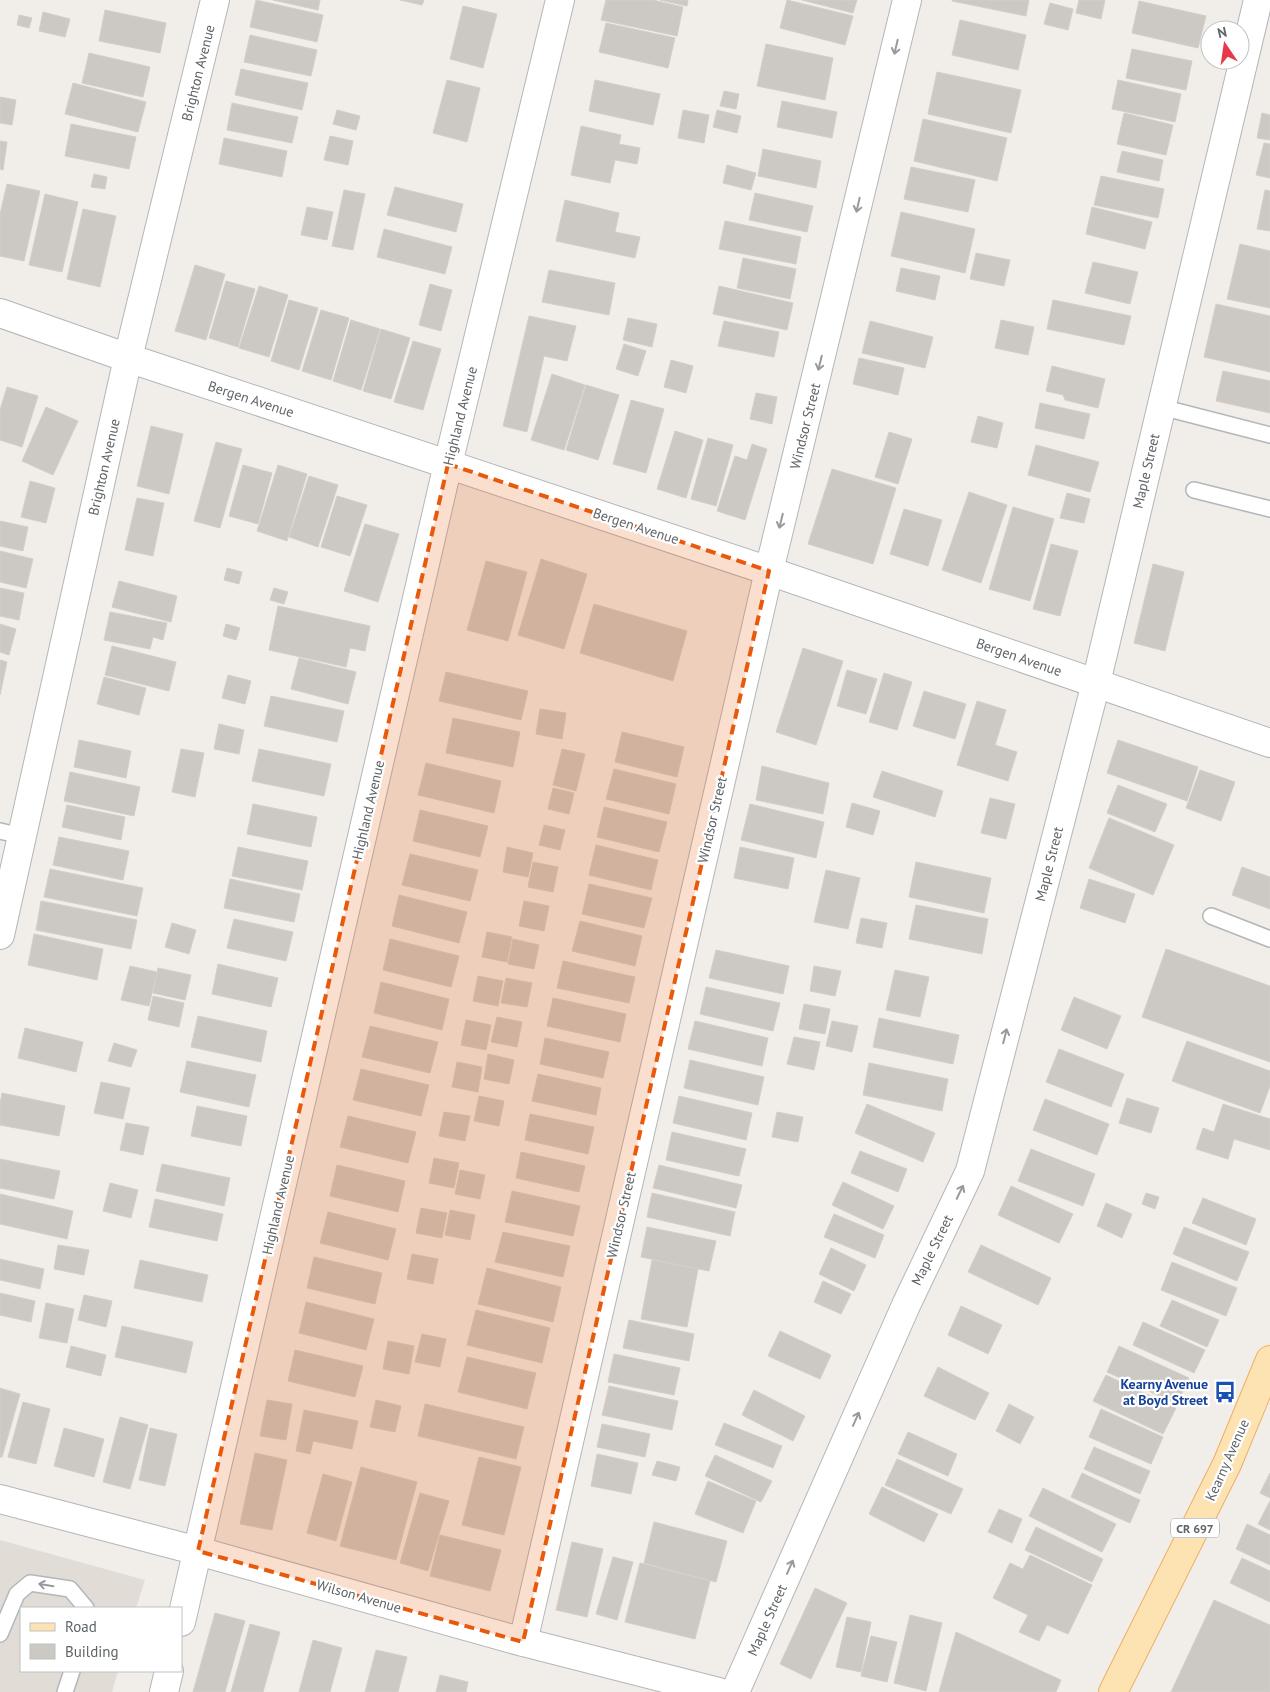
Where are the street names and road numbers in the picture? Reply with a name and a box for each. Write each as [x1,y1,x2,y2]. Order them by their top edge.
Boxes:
street label: Brighton Avenue [177,23,219,123]
street label: Highland Avenue [439,365,481,467]
street label: Bergen Avenue [206,377,296,421]
street label: Windsor Street [786,381,824,471]
street label: Brighton Avenue [84,417,124,517]
street label: Maple Street [1129,432,1163,510]
street label: Bergen Avenue [591,504,681,548]
street label: Bergen Avenue [974,634,1064,680]
street label: Highland Avenue [348,758,388,862]
street label: Windsor Street [693,775,731,865]
street label: Maple Street [1031,825,1067,903]
street label: Highland Avenue [258,1153,298,1257]
street label: Windsor Street [602,1170,640,1260]
street label: Maple Street [907,1212,957,1288]
street label: Kearny Avenue [1201,1416,1253,1504]
road number: CR 697 [1171,1519,1219,1538]
street label: Wilson Avenue [314,1575,404,1617]
street label: Maple Street [743,1581,791,1659]

